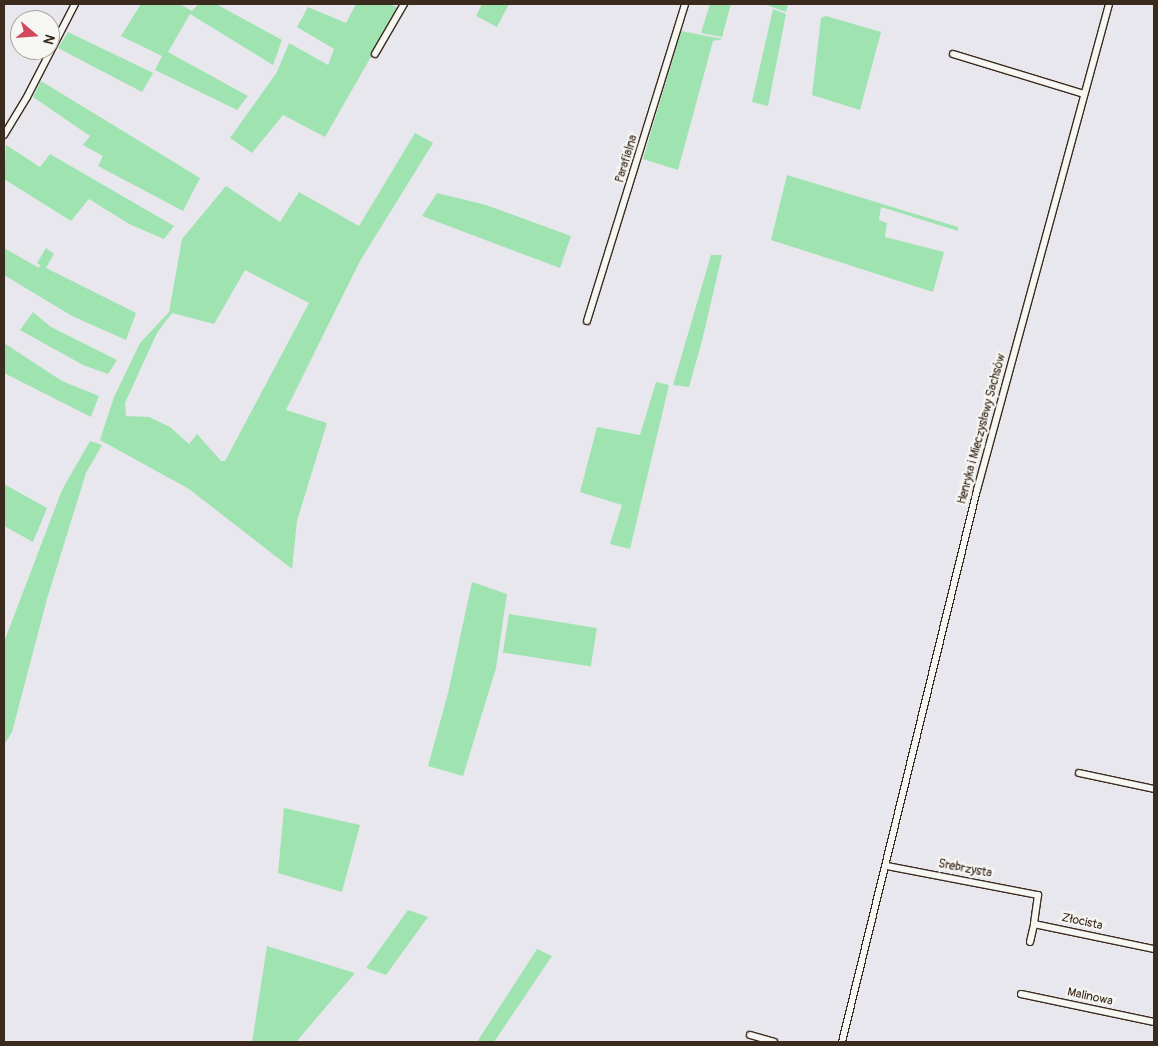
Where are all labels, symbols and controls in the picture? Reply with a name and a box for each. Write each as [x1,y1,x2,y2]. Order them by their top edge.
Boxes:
north arrow [10,10,60,60]
text: N [39,32,58,47]
street label: Parafialna [613,133,641,185]
street label: Henryka i Mieczysławy Sachsów [955,352,1009,506]
street label: Srebrzysta [937,857,993,881]
street label: Złocista [1060,911,1104,933]
street label: Malinowa [1066,985,1114,1009]

